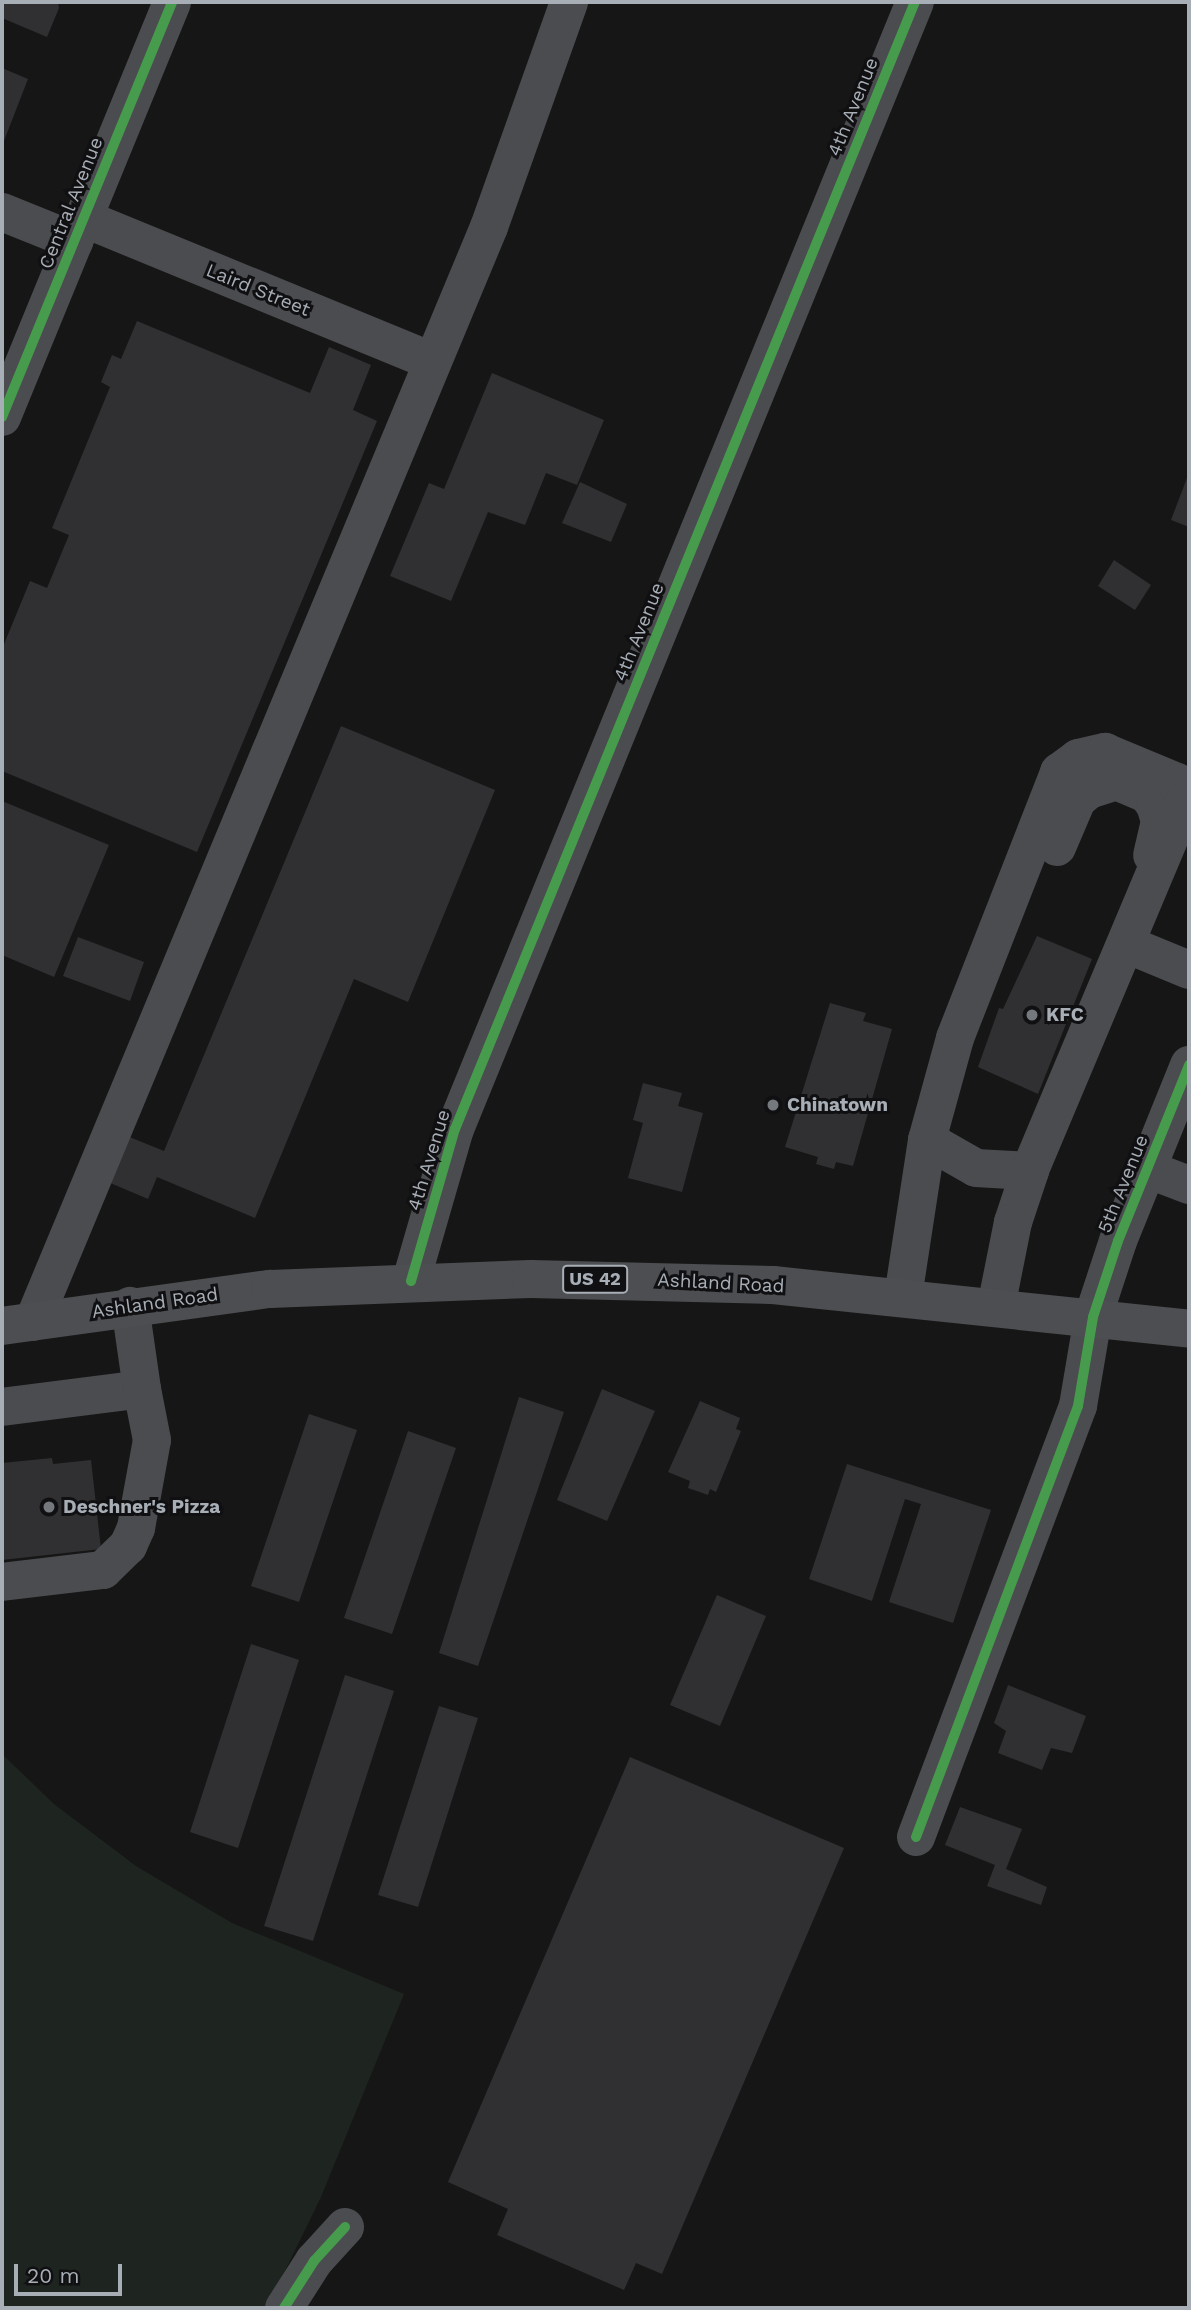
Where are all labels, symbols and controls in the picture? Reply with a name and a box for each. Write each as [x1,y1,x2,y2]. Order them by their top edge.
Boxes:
street label: 4th Avenue [823,54,883,160]
street label: Central Avenue [34,133,108,273]
street label: Laird Street [203,259,313,321]
street label: 4th Avenue [609,579,669,685]
place label: KFC [1046,1004,1084,1026]
marker: KFC [1024,1007,1040,1023]
place label: Chinatown [787,1094,888,1116]
marker: Chinatown [765,1097,781,1113]
street label: 4th Avenue [403,1106,455,1214]
street label: 5th Avenue [1093,1131,1153,1237]
road number: US 42 [562,1264,628,1294]
street label: Ashland Road [657,1268,785,1298]
street label: Ashland Road [90,1283,220,1323]
place label: Deschner's Pizza [63,1496,220,1518]
marker: Deschner's Pizza [41,1499,57,1515]
scale bar [18,2250,126,2294]
text: 20 m [27,2263,79,2288]

